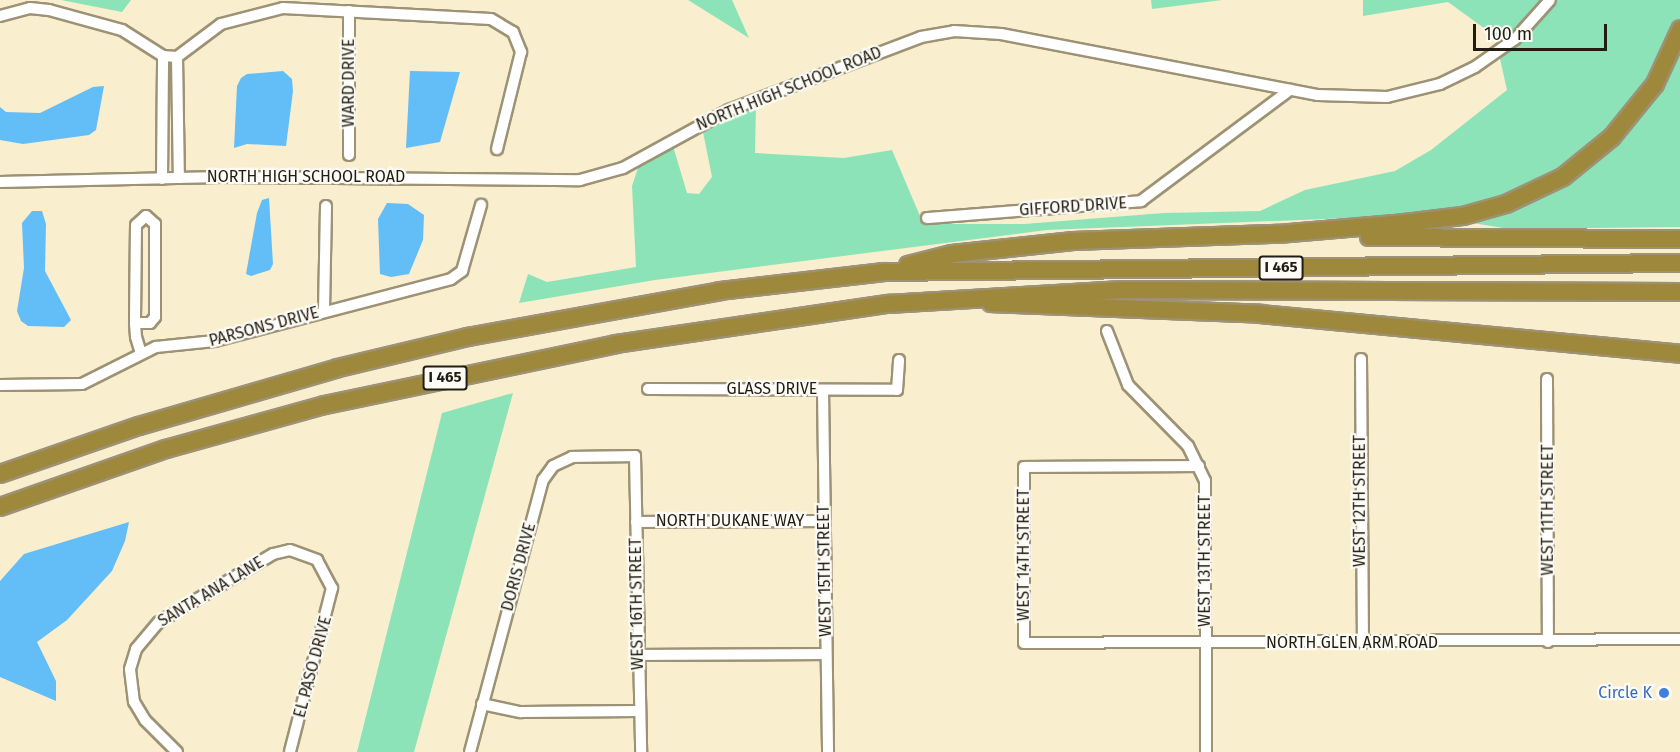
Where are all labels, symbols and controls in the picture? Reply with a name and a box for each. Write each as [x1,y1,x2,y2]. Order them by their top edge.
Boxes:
scale bar [1476,12,1610,50]
text: 100 m [1484,23,1532,45]
street label: WARD DRIVE [339,39,359,127]
street label: NORTH HIGH SCHOOL ROAD [693,43,885,135]
street label: NORTH HIGH SCHOOL ROAD [207,167,405,187]
street label: GIFFORD DRIVE [1019,194,1127,220]
road number: I 465 [1258,256,1304,280]
street label: PARSONS DRIVE [207,303,321,351]
road number: I 465 [422,366,468,390]
street label: GLASS DRIVE [727,379,817,399]
street label: WEST 12TH STREET [1350,435,1370,567]
street label: WEST 11TH STREET [1538,444,1558,576]
street label: WEST 14TH STREET [1014,489,1034,621]
street label: WEST 13TH STREET [1195,495,1215,627]
street label: WEST 15TH STREET [814,505,836,637]
street label: NORTH DUKANE WAY [656,511,804,531]
street label: DORIS DRIVE [498,521,540,613]
street label: WEST 16TH STREET [626,538,648,670]
street label: SANTA ANA LANE [155,553,267,631]
street label: EL PASO DRIVE [290,614,336,720]
street label: NORTH GLEN ARM ROAD [1266,633,1438,653]
place label: Circle K [1598,683,1652,703]
marker: Circle K [1657,686,1671,700]

